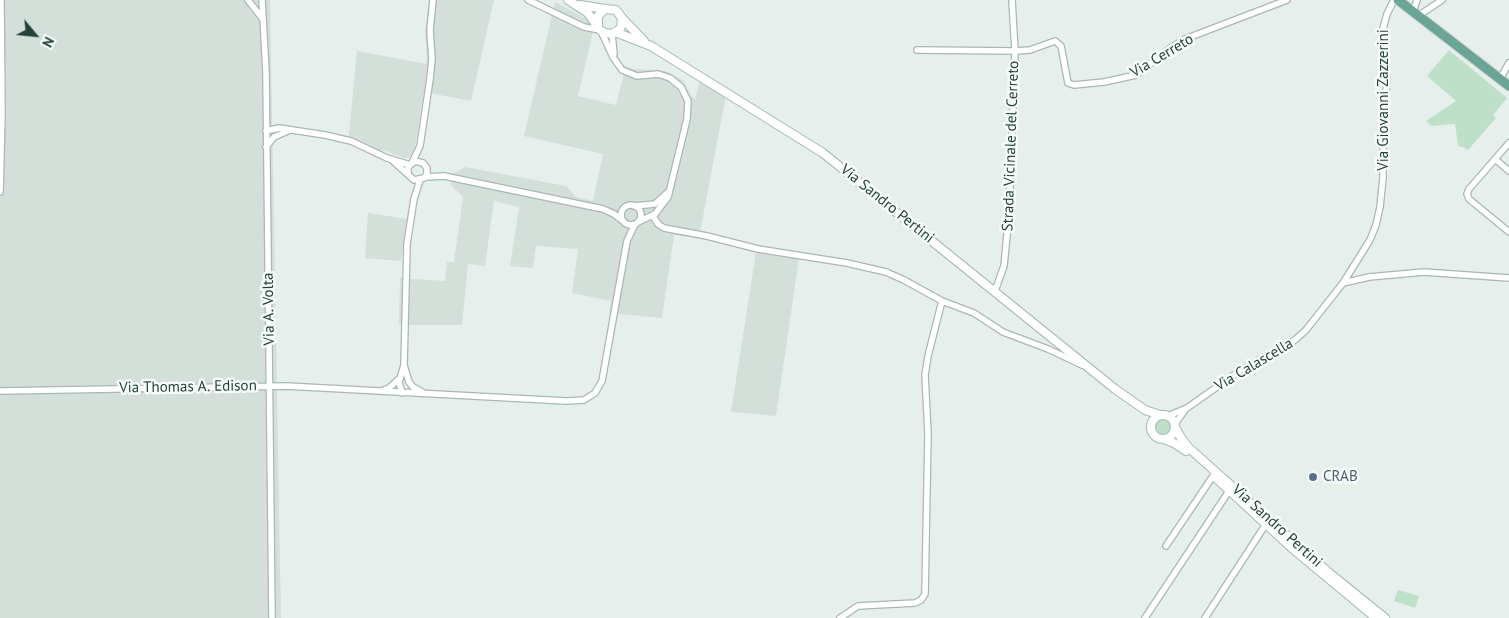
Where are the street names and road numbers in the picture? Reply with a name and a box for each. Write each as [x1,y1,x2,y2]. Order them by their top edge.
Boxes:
street label: Via Giovanni Zazzerini [1375,29,1393,171]
street label: Via Cerreto [1127,30,1197,82]
street label: Strada Vicinale del Cerreto [999,60,1023,232]
street label: Via Sandro Pertini [837,161,937,247]
street label: Via A. Volta [259,272,279,346]
street label: Via Calascella [1212,335,1296,395]
street label: Via Thomas A. Edison [119,377,257,397]
street label: Via Sandro Pertini [1228,481,1326,571]

